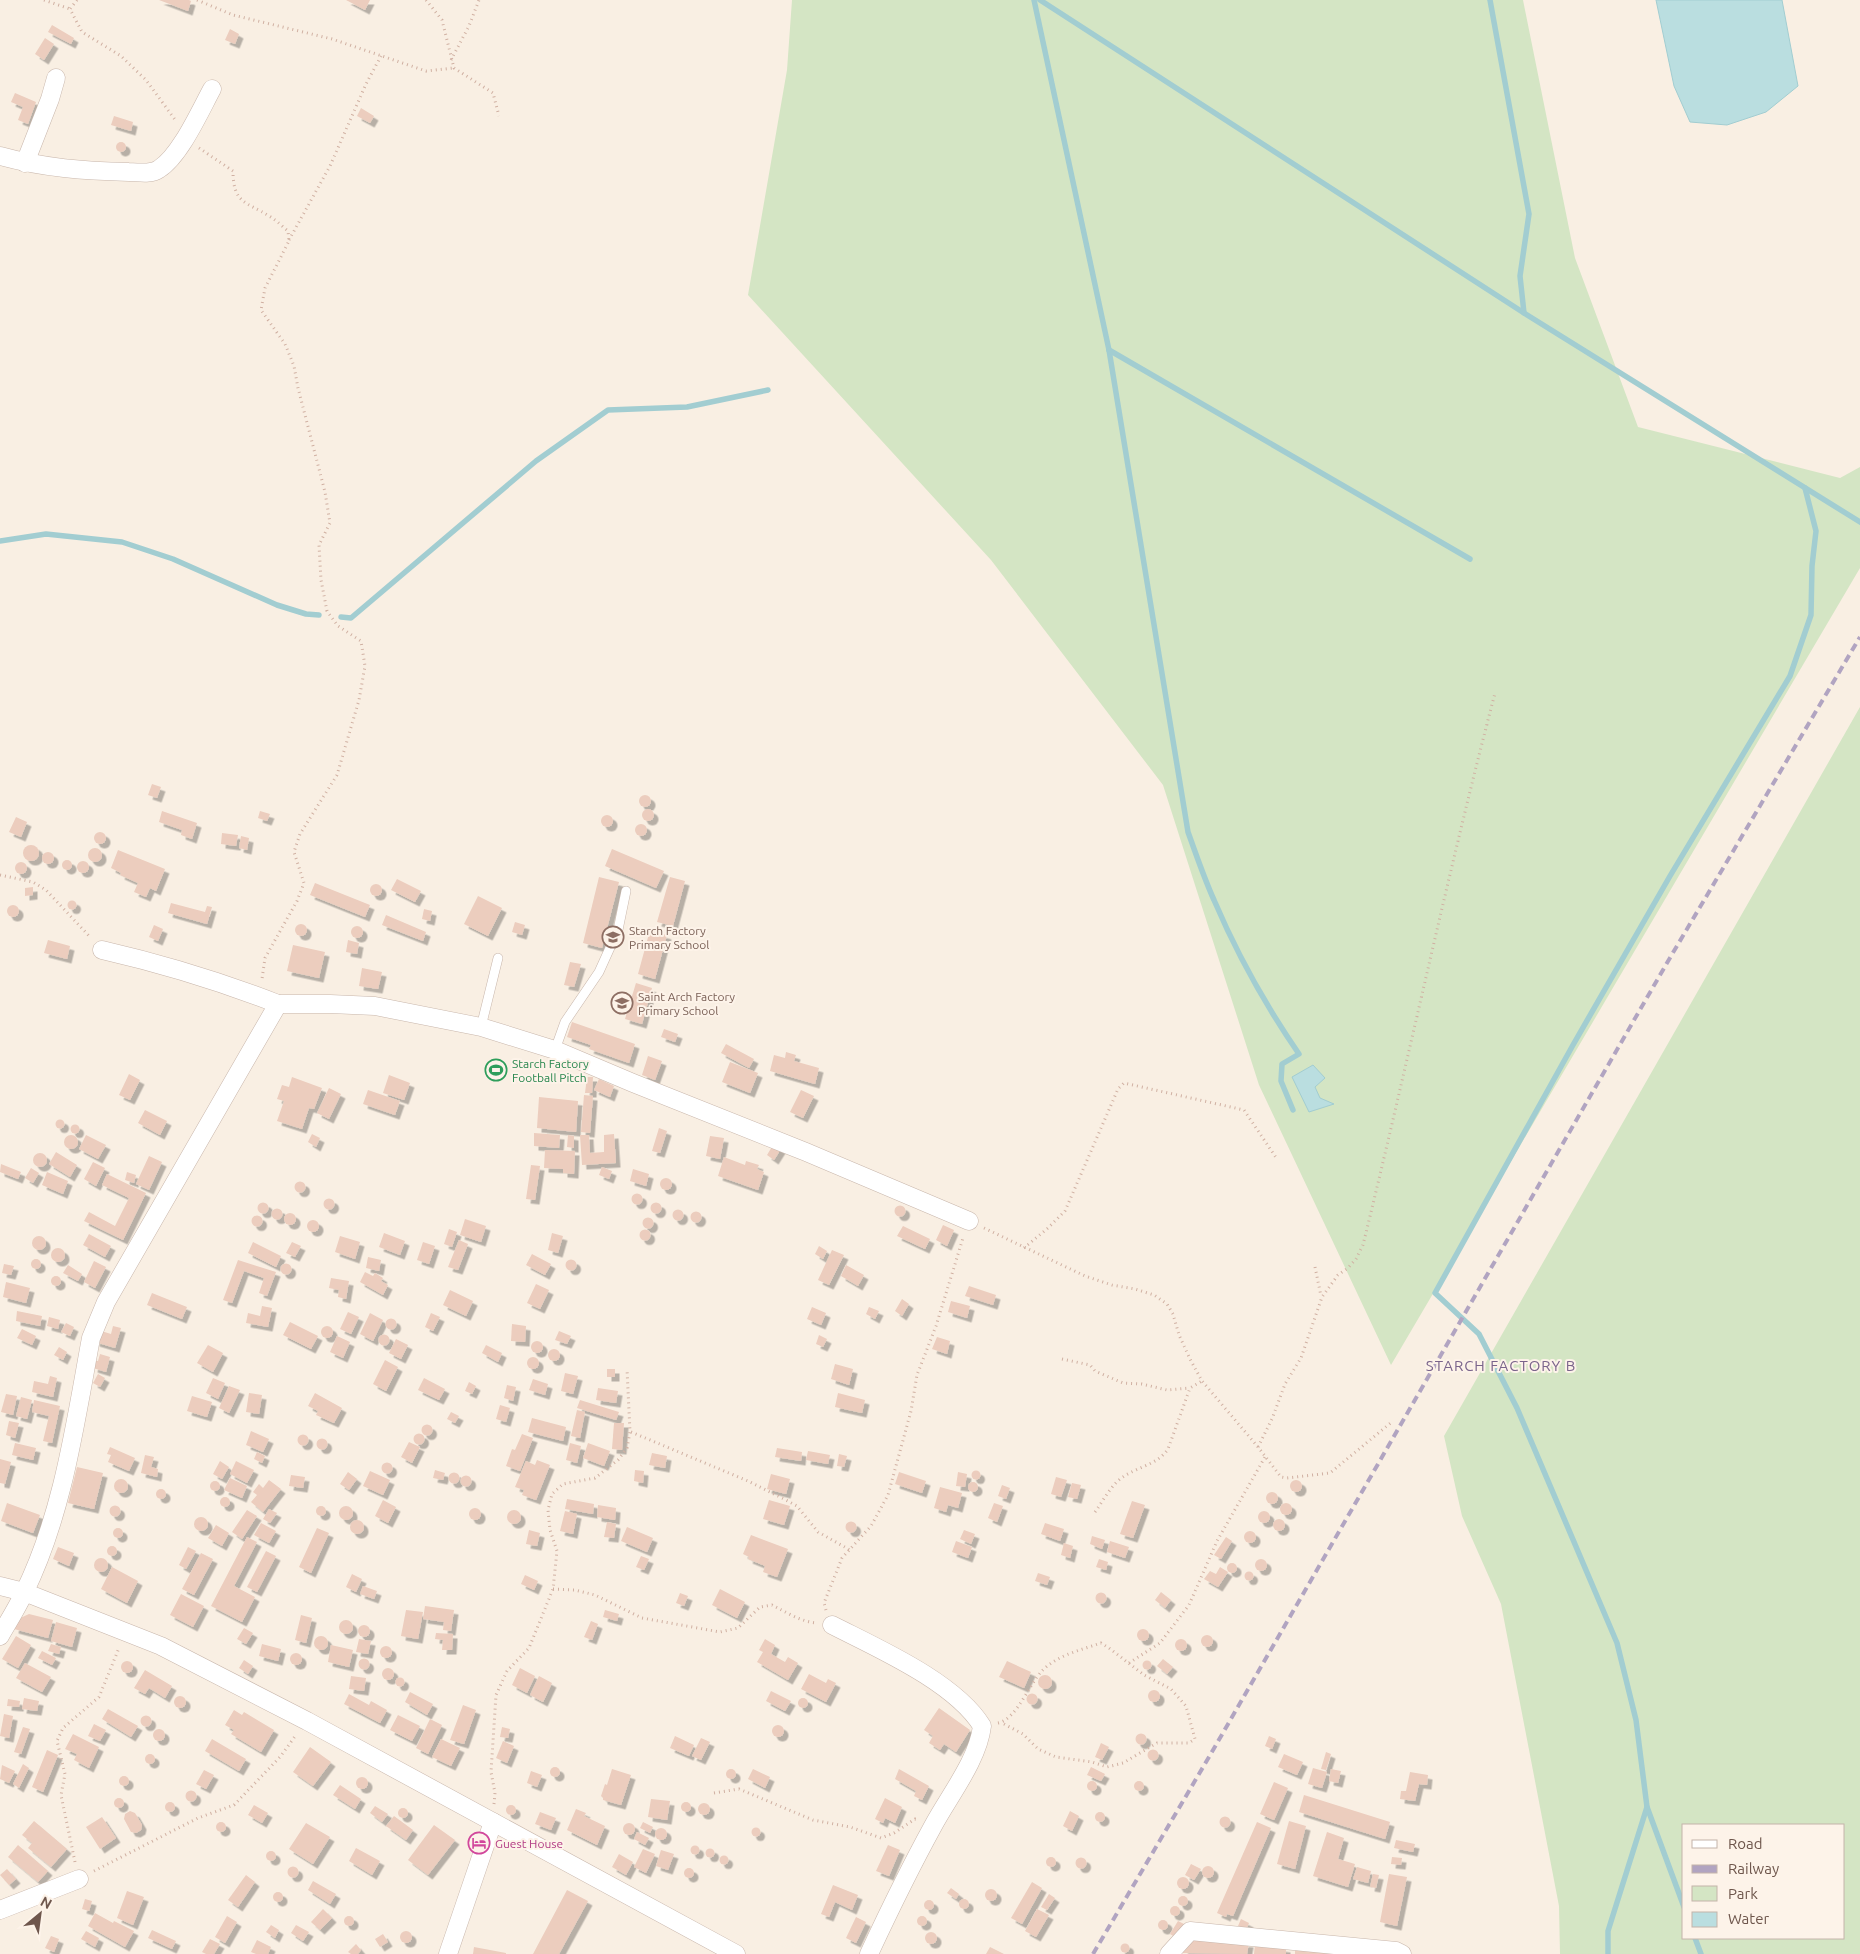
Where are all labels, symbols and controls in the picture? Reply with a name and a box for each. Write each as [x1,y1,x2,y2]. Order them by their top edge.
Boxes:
place label: Starch Factory Primary School [629,924,709,951]
school or university icon: Starch Factory Primary School [601,925,625,949]
place label: Saint Arch Factory Primary School [638,990,735,1017]
school or university icon: Saint Arch Factory Primary School [610,991,634,1015]
place label: Starch Factory Football Pitch [512,1057,589,1084]
sports icon: Starch Factory Football Pitch [484,1058,508,1082]
district label: STARCH FACTORY B [1426,1357,1576,1374]
legend [1682,1824,1845,1939]
hotel icon: Guest House [467,1831,491,1855]
text: Road [1728,1835,1763,1852]
place label: Guest House [495,1837,563,1850]
text: Railway [1728,1860,1779,1877]
text: Park [1728,1885,1758,1902]
north arrow [15,1889,65,1939]
text: N [38,1893,55,1912]
text: Water [1728,1910,1769,1927]

